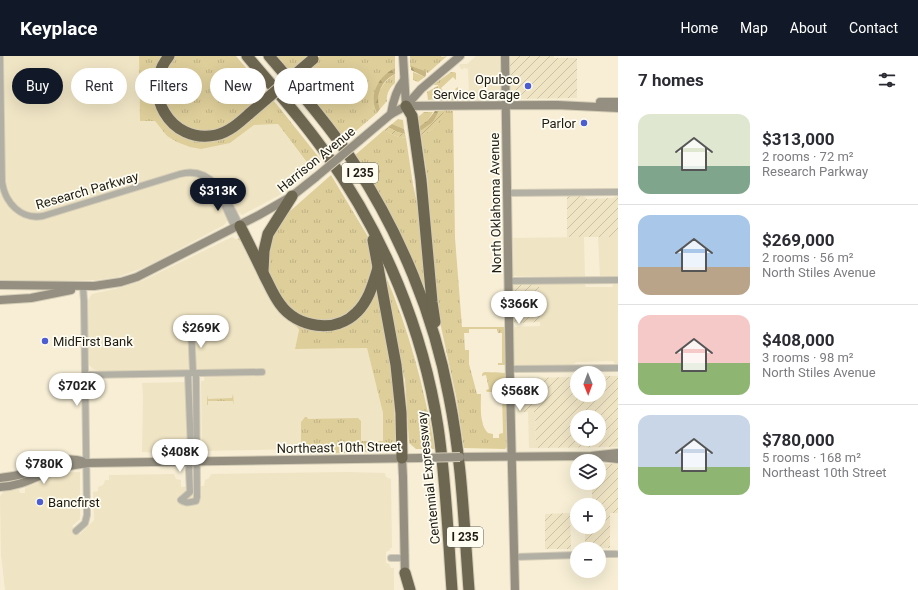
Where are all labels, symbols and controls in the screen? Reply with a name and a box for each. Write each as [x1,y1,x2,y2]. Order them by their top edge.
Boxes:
text: Keyplace [20,17,98,40]
text: Home [680,20,718,36]
text: Map [740,20,768,36]
text: About [790,20,827,36]
text: Contact [849,20,898,36]
chip: Buy [12,68,63,104]
chip: Rent [71,68,127,104]
chip: Filters [135,68,202,104]
chip: New [210,68,266,104]
chip: Apartment [274,68,368,104]
icon: filters [876,69,898,91]
text: 7 homes [638,70,704,90]
place label: Opubco Service Garage [433,72,520,102]
marker: Opubco Service Garage [523,81,533,91]
place label: Parlor [541,116,577,131]
marker: Parlor [579,118,589,128]
street label: Harrison Avenue [275,123,358,195]
text: $313,000 [762,129,834,149]
icon: home [670,130,718,178]
street label: North Oklahoma Avenue [487,132,504,273]
text: 2 rooms · 72 m² [762,149,854,164]
road number: I 235 [342,163,378,183]
text: Research Parkway [762,164,868,179]
street label: Research Parkway [34,169,140,212]
pin: $313K [190,178,246,212]
text: $313K [199,183,237,198]
text: $269,000 [762,230,834,250]
icon: home [670,231,718,279]
text: 2 rooms · 56 m² [762,250,854,265]
text: North Stiles Avenue [762,265,876,280]
pin: $366K [491,291,547,325]
text: $366K [500,296,538,311]
pin: $269K [173,315,229,349]
text: $269K [182,320,220,335]
text: $408,000 [762,330,834,350]
icon: home [670,331,718,379]
place label: MidFirst Bank [53,334,133,349]
marker: MidFirst Bank [40,336,50,346]
text: 3 rooms · 98 m² [762,350,854,365]
text: North Stiles Avenue [762,365,876,380]
north arrow [570,366,606,402]
map controls [570,366,606,578]
pin: $702K [49,373,105,407]
text: $702K [58,378,96,393]
pin: $568K [492,378,548,412]
text: $568K [501,383,539,398]
button: locate [570,410,606,446]
street label: Centennial Expressway [414,411,443,545]
text: $780,000 [762,430,834,450]
icon: home [670,431,718,479]
pin: $408K [152,439,208,473]
street label: Northeast 10th Street [277,439,401,456]
text: $408K [161,444,199,459]
text: 5 rooms · 168 m² [762,450,861,465]
pin: $780K [16,451,72,485]
button: layers [570,454,606,490]
text: $780K [25,456,63,471]
text: Northeast 10th Street [762,465,887,480]
place label: Bancfirst [48,495,100,510]
marker: Bancfirst [35,497,45,507]
button: + [570,498,606,534]
road number: I 235 [447,527,483,547]
button: − [570,542,606,578]

